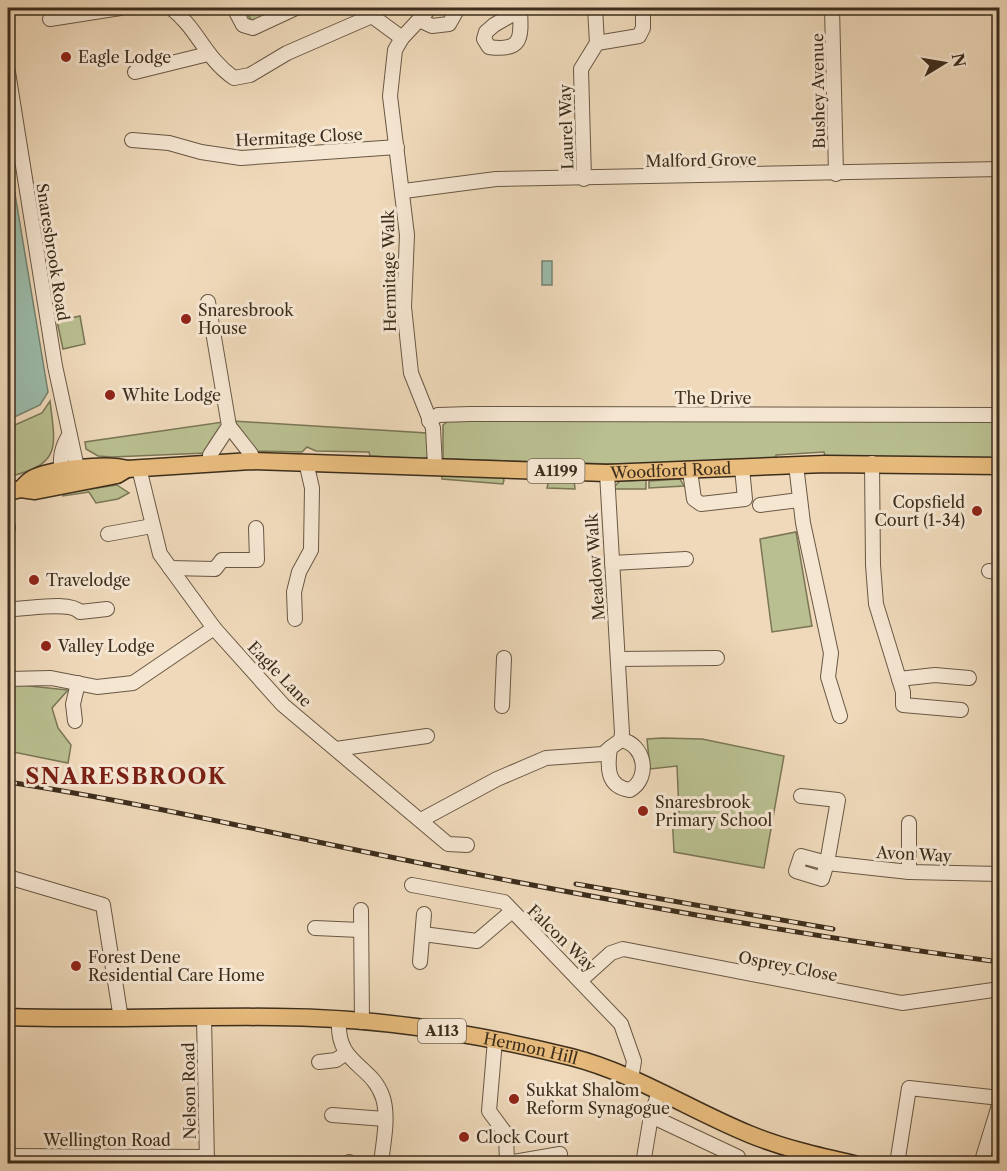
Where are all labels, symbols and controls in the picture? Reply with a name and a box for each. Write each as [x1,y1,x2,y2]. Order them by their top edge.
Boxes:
street label: Bushey Avenue [807,33,829,149]
north arrow [914,33,974,93]
place label: Eagle Lodge [78,47,171,67]
marker: Eagle Lodge [59,50,73,64]
text: N [948,51,970,69]
street label: Laurel Way [554,83,577,170]
street label: Hermitage Close [235,124,363,150]
street label: Malford Grove [645,149,757,171]
street label: Snaresbrook Road [32,182,74,322]
street label: Hermitage Walk [378,209,400,332]
place label: Snaresbrook House [198,300,294,338]
marker: Snaresbrook House [179,312,193,326]
place label: White Lodge [121,385,221,405]
marker: White Lodge [103,388,117,402]
street label: The Drive [675,388,751,408]
street label: Woodford Road [609,458,732,483]
road number: A1199 [528,459,584,483]
place label: Copsfield Court (1-34) [875,492,965,530]
marker: Copsfield Court (1-34) [970,504,984,518]
street label: Meadow Walk [581,512,609,621]
place label: Travelodge [46,570,131,590]
marker: Travelodge [27,573,41,587]
place label: Valley Lodge [57,636,155,656]
street label: Eagle Lane [244,637,316,711]
marker: Valley Lodge [39,639,53,653]
district label: SNARESBROOK [25,763,227,790]
place label: Snaresbrook Primary School [655,792,773,830]
marker: Snaresbrook Primary School [636,804,650,818]
street label: Avon Way [875,842,953,866]
street label: Falcon Way [523,900,601,976]
place label: Forest Dene Residential Care Home [88,947,265,985]
street label: Osprey Close [737,947,839,985]
marker: Forest Dene Residential Care Home [69,959,83,973]
road number: A113 [418,1019,466,1043]
street label: Hermon Hill [482,1028,580,1068]
street label: Nelson Road [178,1042,200,1140]
place label: Sukkat Shalom Reform Synagogue [526,1080,670,1118]
marker: Sukkat Shalom Reform Synagogue [507,1092,521,1106]
place label: Clock Court [476,1127,569,1147]
street label: Wellington Road [42,1130,171,1150]
marker: Clock Court [457,1130,471,1144]

